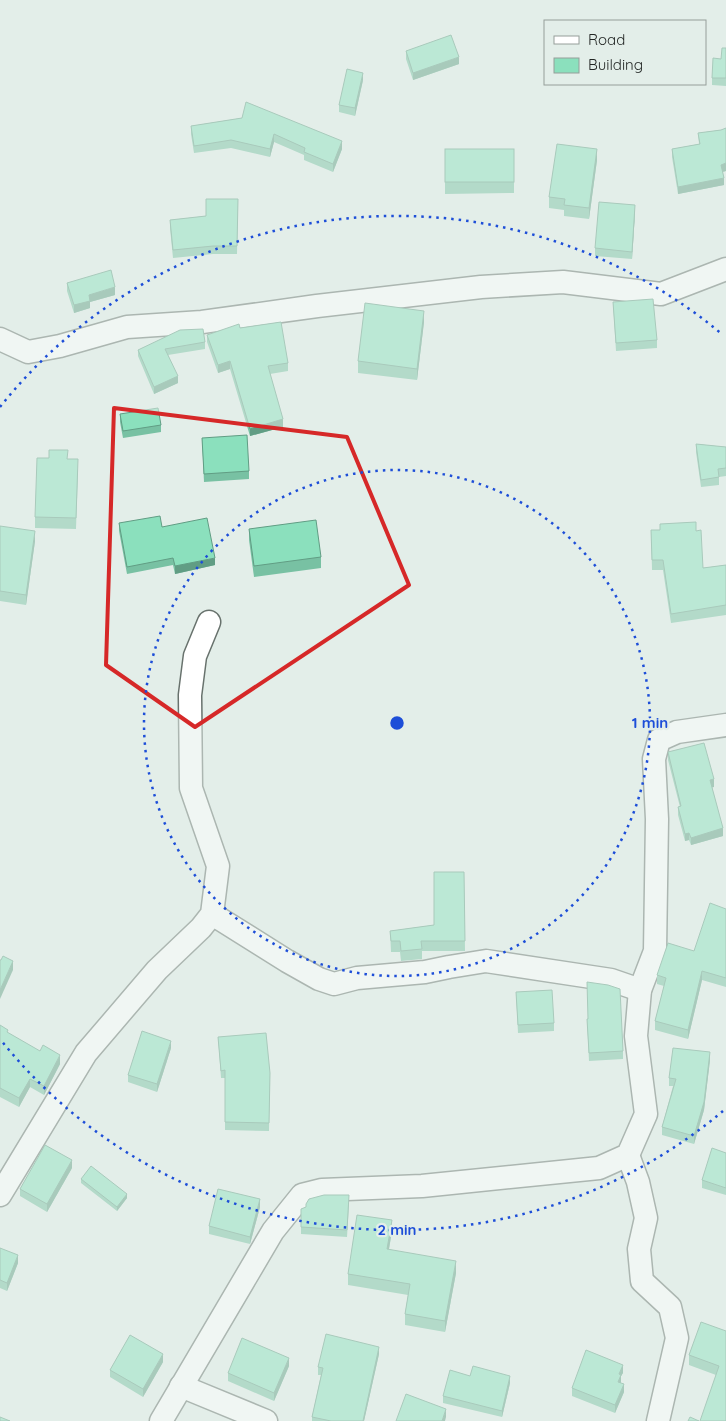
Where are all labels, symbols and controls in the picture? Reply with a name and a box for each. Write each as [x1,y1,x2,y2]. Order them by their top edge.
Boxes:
legend [544,20,706,85]
text: Road [588,30,625,49]
text: Building [588,55,643,74]
text: 1 min [632,713,668,732]
centre of rings [388,714,406,732]
text: 2 min [377,1220,417,1239]

